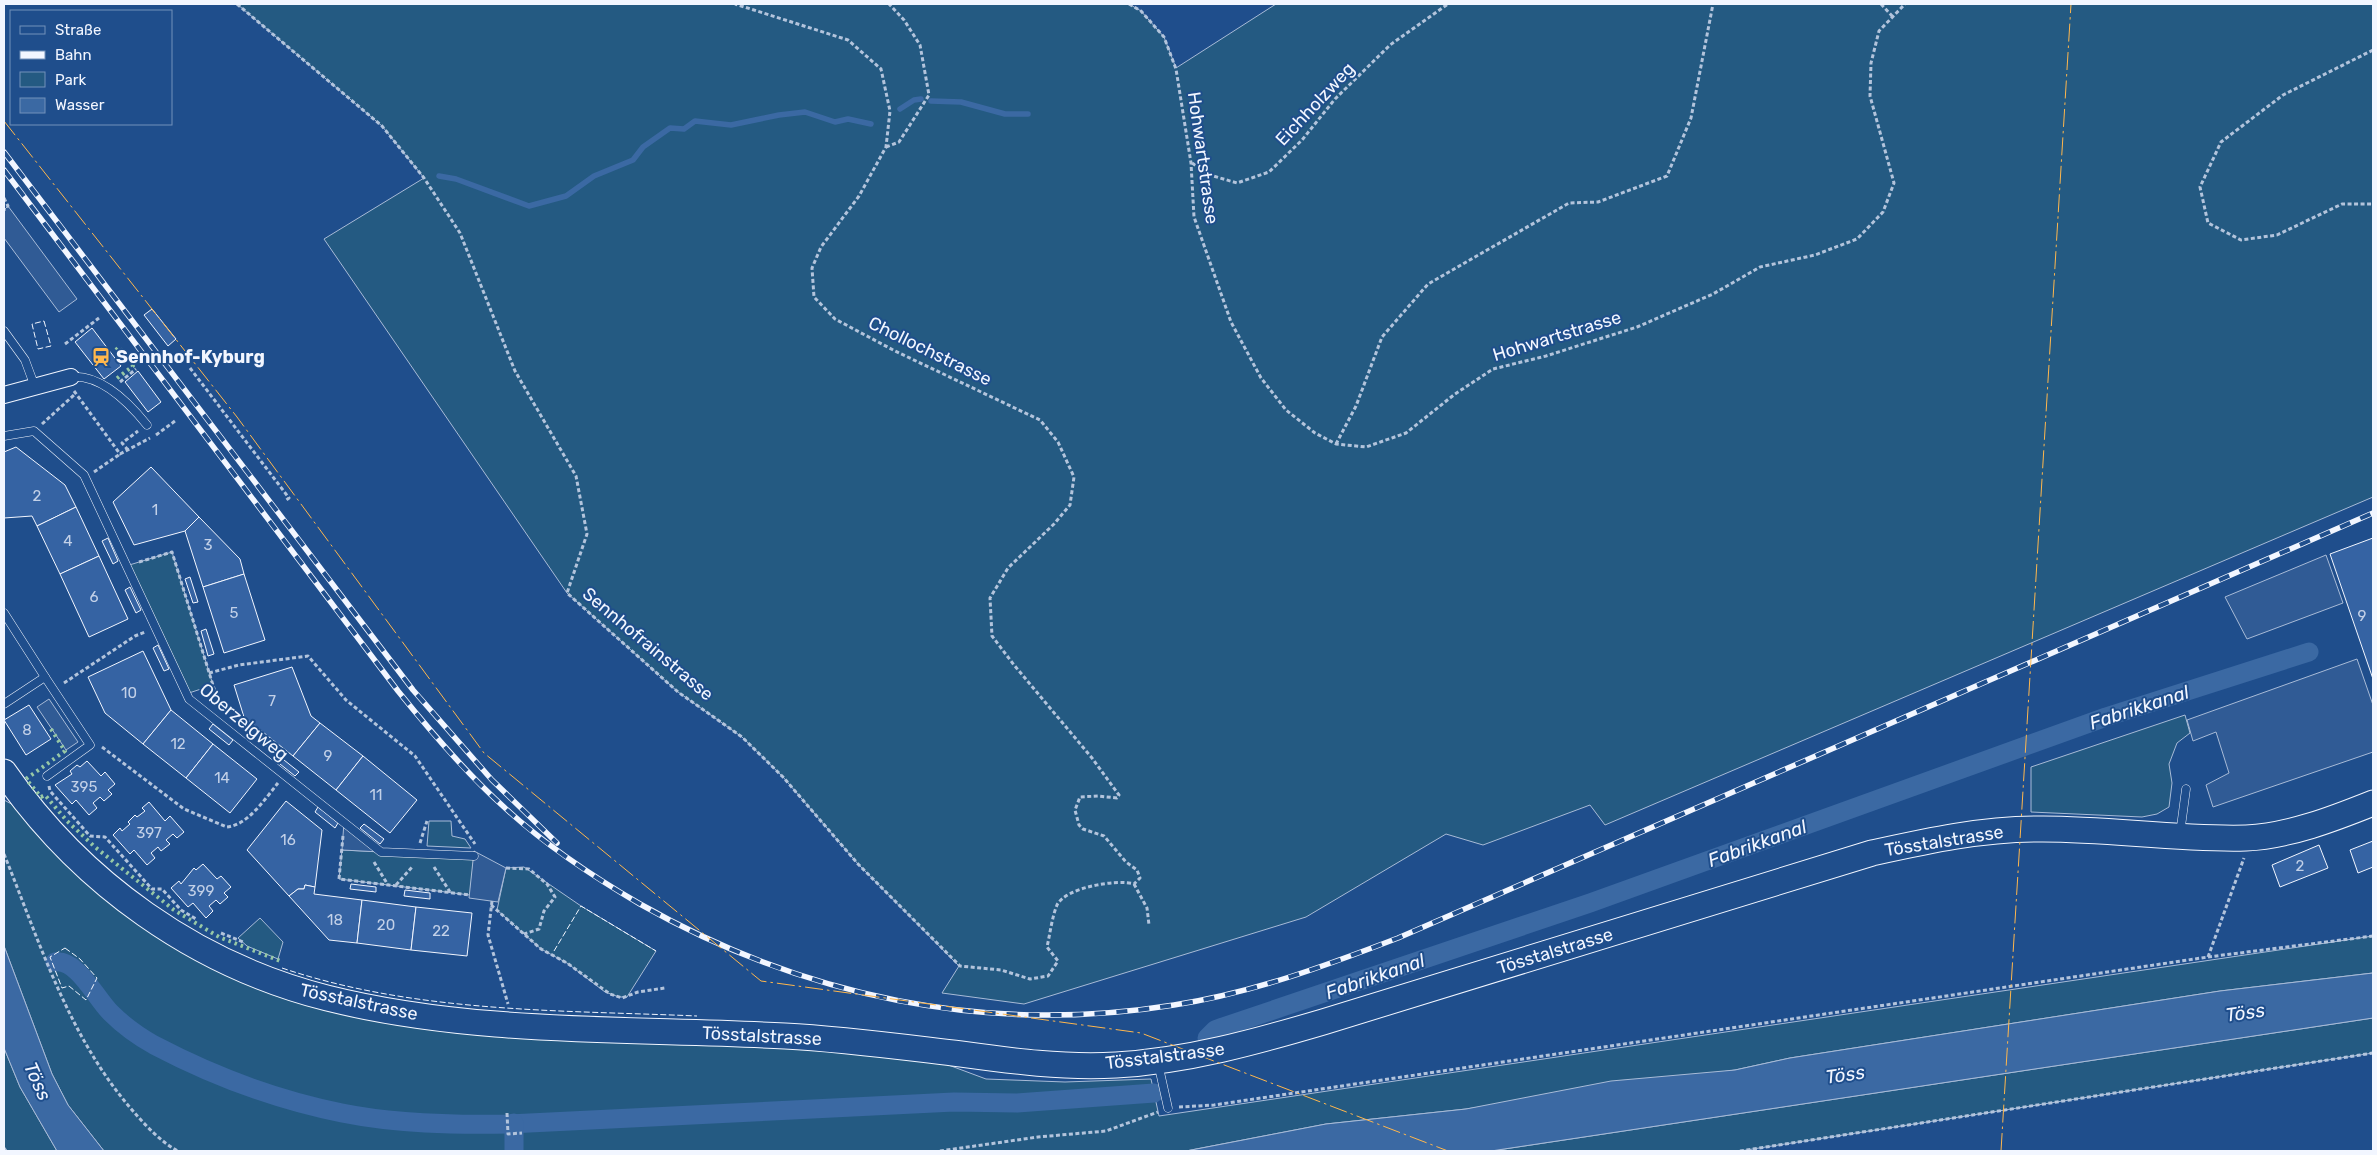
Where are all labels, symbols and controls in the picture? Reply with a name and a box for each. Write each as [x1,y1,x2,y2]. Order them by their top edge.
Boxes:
legend [10,10,172,125]
text: Straße [55,21,101,39]
text: Bahn [55,46,92,64]
street label: Eichholzweg [1271,58,1359,150]
text: Park [55,71,86,89]
street label: Hohwartstrasse [1183,90,1223,226]
text: Wasser [55,96,105,114]
street label: Hohwartstrasse [1490,306,1624,366]
street label: Chollochstrasse [865,312,995,390]
station icon: Sennhof-Kyburg [90,346,112,368]
place label: Sennhof-Kyburg [116,346,265,368]
house number: 2 [33,487,42,505]
house number: 1 [152,501,158,519]
house number: 4 [63,532,73,550]
house number: 3 [203,536,213,554]
street label: Sennhofrainstrasse [578,583,718,705]
house number: 6 [89,588,99,606]
house number: 5 [230,604,239,622]
house number: 9 [2358,607,2367,625]
street label: Oberzelgweg [195,679,293,765]
water label: Fabrikkanal [2086,680,2192,734]
house number: 10 [121,684,137,702]
house number: 7 [268,692,276,710]
house number: 8 [22,721,32,739]
house number: 12 [170,735,186,753]
house number: 9 [324,747,333,765]
house number: 14 [214,769,230,787]
house number: 395 [71,778,97,796]
house number: 11 [370,786,382,804]
water label: Fabrikkanal [1705,815,1810,872]
street label: Tösstalstrasse [1883,821,2005,861]
house number: 397 [136,824,162,842]
house number: 16 [280,831,296,849]
house number: 2 [2296,857,2305,875]
house number: 399 [188,882,215,900]
house number: 18 [327,911,343,929]
house number: 20 [377,916,395,934]
house number: 22 [432,922,450,940]
street label: Tösstalstrasse [1494,923,1616,979]
water label: Fabrikkanal [1322,949,1428,1004]
street label: Tösstalstrasse [298,979,420,1025]
water label: Töss [2224,998,2267,1027]
street label: Tösstalstrasse [702,1022,822,1050]
street label: Tösstalstrasse [1104,1038,1226,1074]
water label: Töss [19,1058,56,1104]
water label: Töss [1824,1060,1867,1089]

